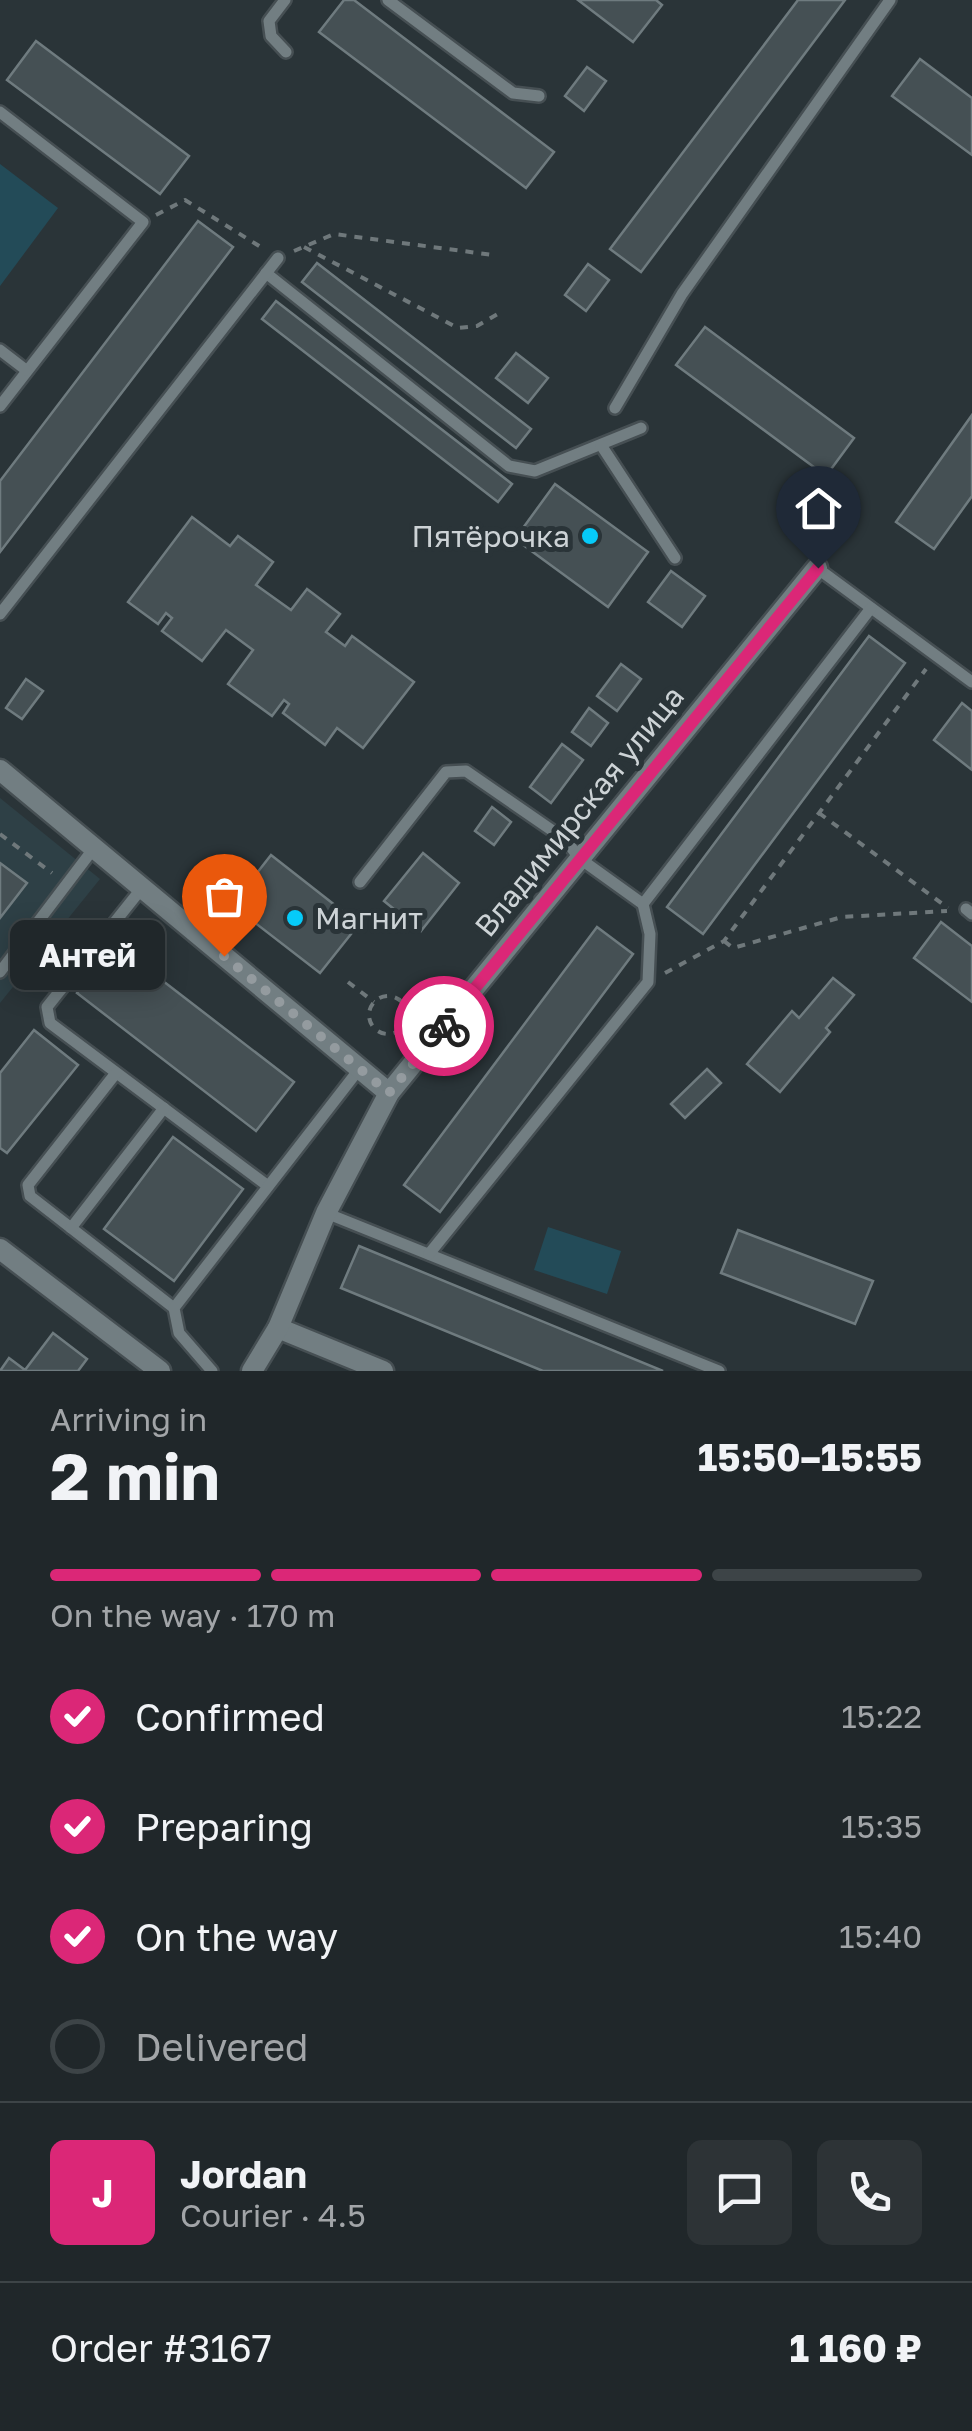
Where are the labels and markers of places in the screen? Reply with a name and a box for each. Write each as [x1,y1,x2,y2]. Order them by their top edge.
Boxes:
pin [776,466,861,569]
place label: Пятёрочка [412,518,570,554]
marker: Пятёрочка [579,525,601,547]
pin [182,854,267,957]
place label: Магнит [315,900,423,936]
marker: Магнит [284,907,306,929]
callout: Антей [9,921,164,991]

